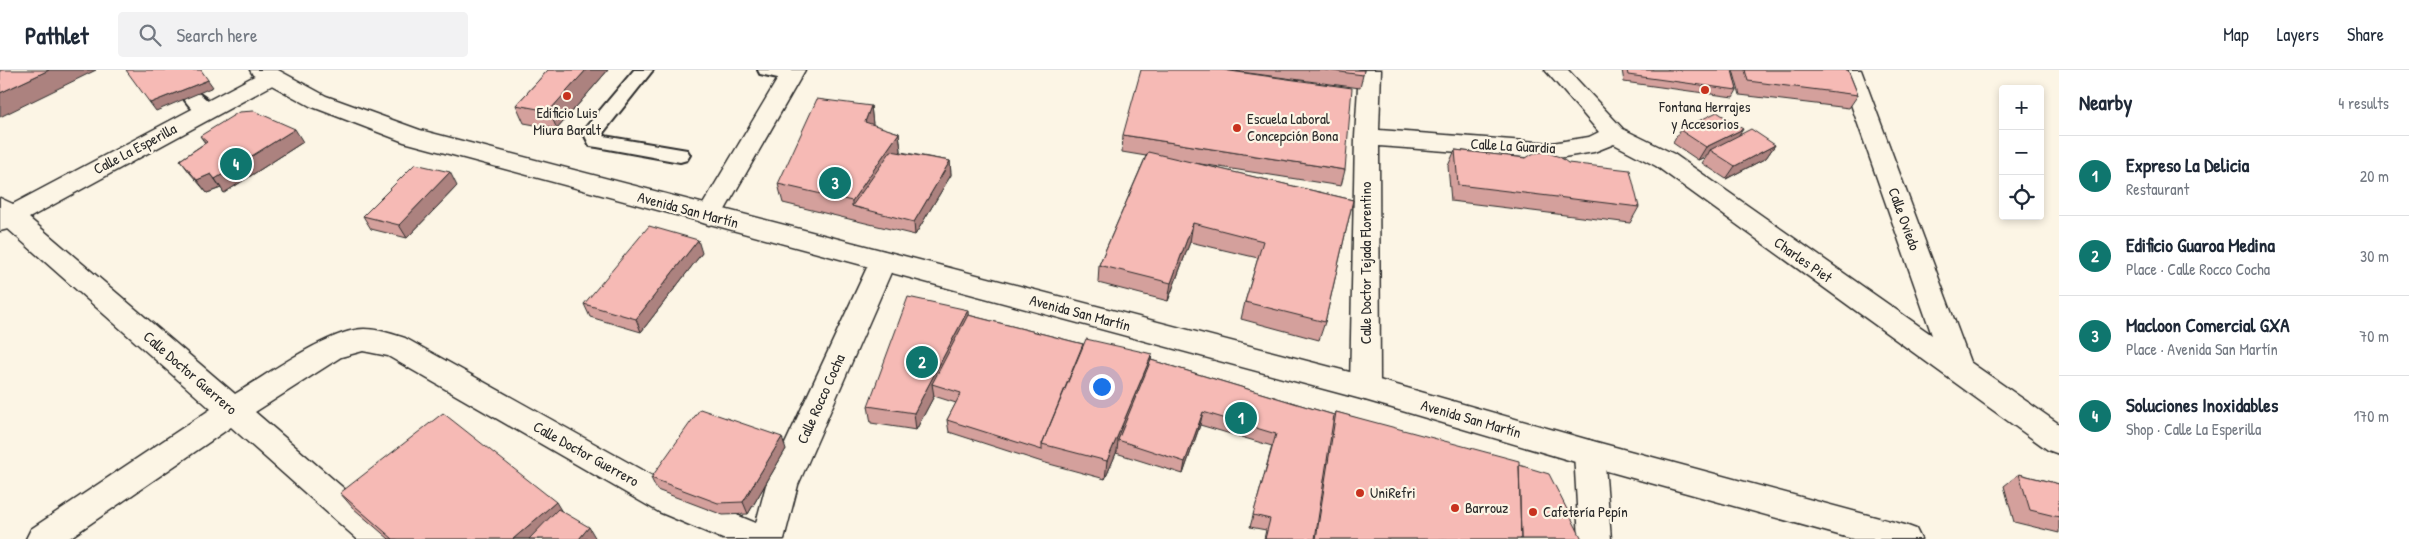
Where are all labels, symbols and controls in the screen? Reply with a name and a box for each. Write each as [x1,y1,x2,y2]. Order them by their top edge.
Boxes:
search box [118,12,468,57]
text: Pathlet [25,19,88,51]
icon: search [136,21,164,49]
text: Search here [176,22,258,48]
text: Map [2223,22,2249,47]
text: Layers [2277,22,2319,47]
text: Share [2347,22,2384,47]
marker: Fontana Herrajes y Accesorios [1699,84,1711,96]
map controls [1999,85,2044,220]
button: + [1999,85,2044,130]
text: Nearby [2079,88,2132,117]
marker: Edificio Luis Miura Baralt [561,90,573,102]
text: 4 results [2338,92,2389,114]
place label: Fontana Herrajes y Accesorios [1658,96,1751,134]
place label: Edificio Luis Miura Baralt [533,102,602,140]
place label: Escuela Laboral Concepción Bona [1247,108,1338,146]
street label: Calle La Esperilla [90,118,180,179]
marker: Escuela Laboral Concepción Bona [1231,122,1243,134]
button: − [1999,130,2044,175]
street label: Calle La Guardia [1470,133,1556,158]
pin: 4 [220,145,252,183]
text: Expreso La Delicia [2126,152,2249,178]
pin: 3 [819,164,851,202]
text: 1 [2092,165,2098,187]
text: 20 m [2360,165,2389,187]
button: locate [1999,175,2044,220]
text: Restaurant [2126,178,2189,200]
street label: Calle Doctor Tejada Florentino [1355,182,1376,344]
street label: Calle Oviedo [1883,184,1926,253]
street label: Avenida San Martín [635,186,741,233]
street label: Charles Piet [1770,232,1837,288]
text: Edificio Guaroa Medina [2126,232,2275,258]
text: 2 [2091,245,2099,267]
text: 30 m [2360,245,2389,267]
text: Place · Calle Rocco Cocha [2126,258,2270,280]
street label: Avenida San Martín [1027,289,1133,336]
text: Macloon Comercial GXA [2126,312,2290,338]
text: 3 [2091,325,2099,347]
text: 70 m [2359,325,2389,347]
street label: Calle Doctor Guerrero [139,326,242,419]
text: Place · Avenida San Martín [2126,338,2278,360]
pin: 2 [906,343,938,381]
street label: Calle Rocco Cocha [791,350,850,447]
your location [1089,374,1115,400]
text: Soluciones Inoxidables [2126,392,2278,418]
street label: Avenida San Martín [1418,394,1524,443]
pin: 1 [1225,399,1257,437]
text: 4 [2092,405,2098,427]
text: 170 m [2354,405,2389,427]
street label: Calle Doctor Guerrero [530,416,643,491]
text: Shop · Calle La Esperilla [2126,418,2261,440]
place label: UniRefri [1370,482,1416,503]
marker: UniRefri [1354,487,1366,499]
place label: Barrouz [1465,497,1509,518]
place label: Cafetería Pepín [1543,501,1628,522]
marker: Barrouz [1449,502,1461,514]
marker: Cafetería Pepín [1527,506,1539,518]

